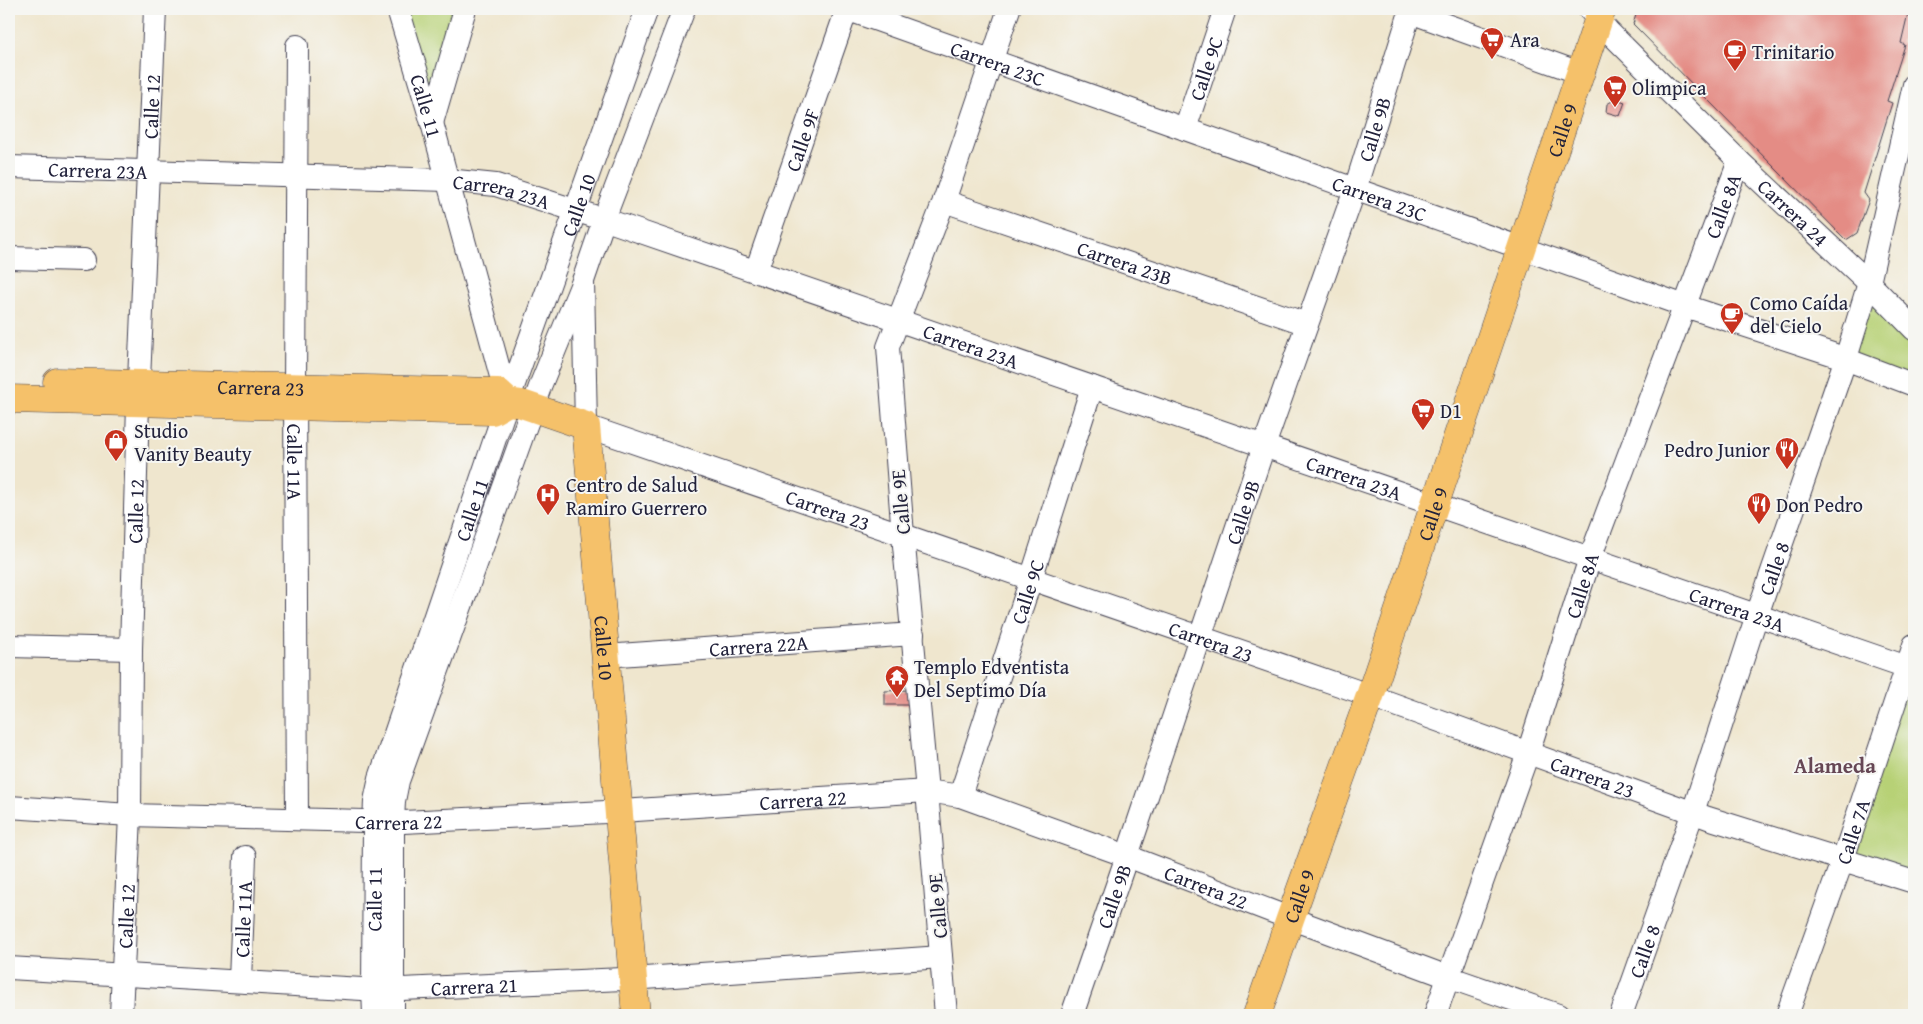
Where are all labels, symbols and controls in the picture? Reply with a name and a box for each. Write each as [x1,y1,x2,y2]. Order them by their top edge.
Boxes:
place label: Ara [1510,25,1540,54]
supermarket icon: Ara [1479,26,1505,60]
street label: Calle 9C [1181,32,1229,104]
street label: Carrera 23C [947,33,1049,93]
place label: Trinitario [1752,37,1835,66]
cafe icon: Trinitario [1722,38,1748,72]
street label: Calle 11 [404,71,450,141]
place label: Olimpica [1632,73,1707,102]
street label: Calle 12 [135,74,167,140]
supermarket icon: Olimpica [1602,74,1628,108]
street label: Calle 9B [1350,93,1397,165]
street label: Calle 9 [1539,99,1584,161]
street label: Calle 9F [777,104,826,175]
street label: Carrera 23A [48,154,148,186]
street label: Carrera 23A [452,166,554,216]
street label: Carrera 23C [1329,168,1431,228]
street label: Calle 10 [553,169,602,240]
street label: Calle 8A [1697,169,1748,242]
street label: Carrera 24 [1752,172,1835,252]
street label: Carrera 23B [1074,233,1176,292]
place label: Como Caída del Cielo [1750,288,1849,340]
cafe icon: Como Caída del Cielo [1719,301,1745,335]
street label: Carrera 23A [920,316,1023,375]
street label: Carrera 23 [217,371,305,402]
place label: D1 [1440,396,1462,425]
supermarket icon: D1 [1410,397,1436,431]
place label: Studio Vanity Beauty [134,416,252,468]
street label: Calle 11A [281,424,310,500]
shop icon: Studio Vanity Beauty [103,428,129,462]
place label: Pedro Junior [1664,435,1770,464]
restaurant icon: Pedro Junior [1774,436,1800,470]
street label: Carrera 23A [1303,447,1406,507]
street label: Calle 9E [883,468,917,536]
place label: Centro de Salud Ramiro Guerrero [566,470,707,522]
street label: Calle 11 [447,474,495,545]
street label: Calle 9B [1218,476,1266,548]
street label: Calle 12 [120,479,150,544]
street label: Carrera 23 [782,481,874,537]
hospital icon: Centro de Salud Ramiro Guerrero [535,482,561,516]
street label: Calle 9 [1409,483,1454,544]
place label: Don Pedro [1776,490,1863,519]
restaurant icon: Don Pedro [1746,491,1772,525]
street label: Calle 8 [1750,538,1796,599]
street label: Calle 8A [1557,549,1605,622]
street label: Calle 9C [1003,556,1051,627]
street label: Carrera 23A [1686,579,1789,638]
street label: Carrera 23 [1165,613,1257,669]
street label: Calle 10 [588,614,622,681]
street label: Carrera 22A [708,627,809,663]
place label: Templo Edventista Del Septimo Día [914,652,1070,704]
temple icon: Templo Edventista Del Septimo Día [884,664,910,698]
street label: Carrera 23 [1547,748,1639,805]
district label: Alameda [1794,750,1876,781]
street label: Carrera 22 [759,782,847,816]
street label: Calle 7A [1828,795,1877,868]
street label: Carrera 22 [355,806,443,837]
street label: Carrera 22 [1160,857,1252,915]
street label: Calle 9B [1089,860,1138,932]
street label: Calle 9 [1275,865,1321,927]
street label: Calle 11 [359,867,388,931]
street label: Calle 9E [920,872,954,940]
street label: Calle 11A [226,880,259,958]
street label: Calle 12 [110,883,141,949]
street label: Calle 8 [1621,920,1667,982]
street label: Carrera 21 [430,969,518,1002]

